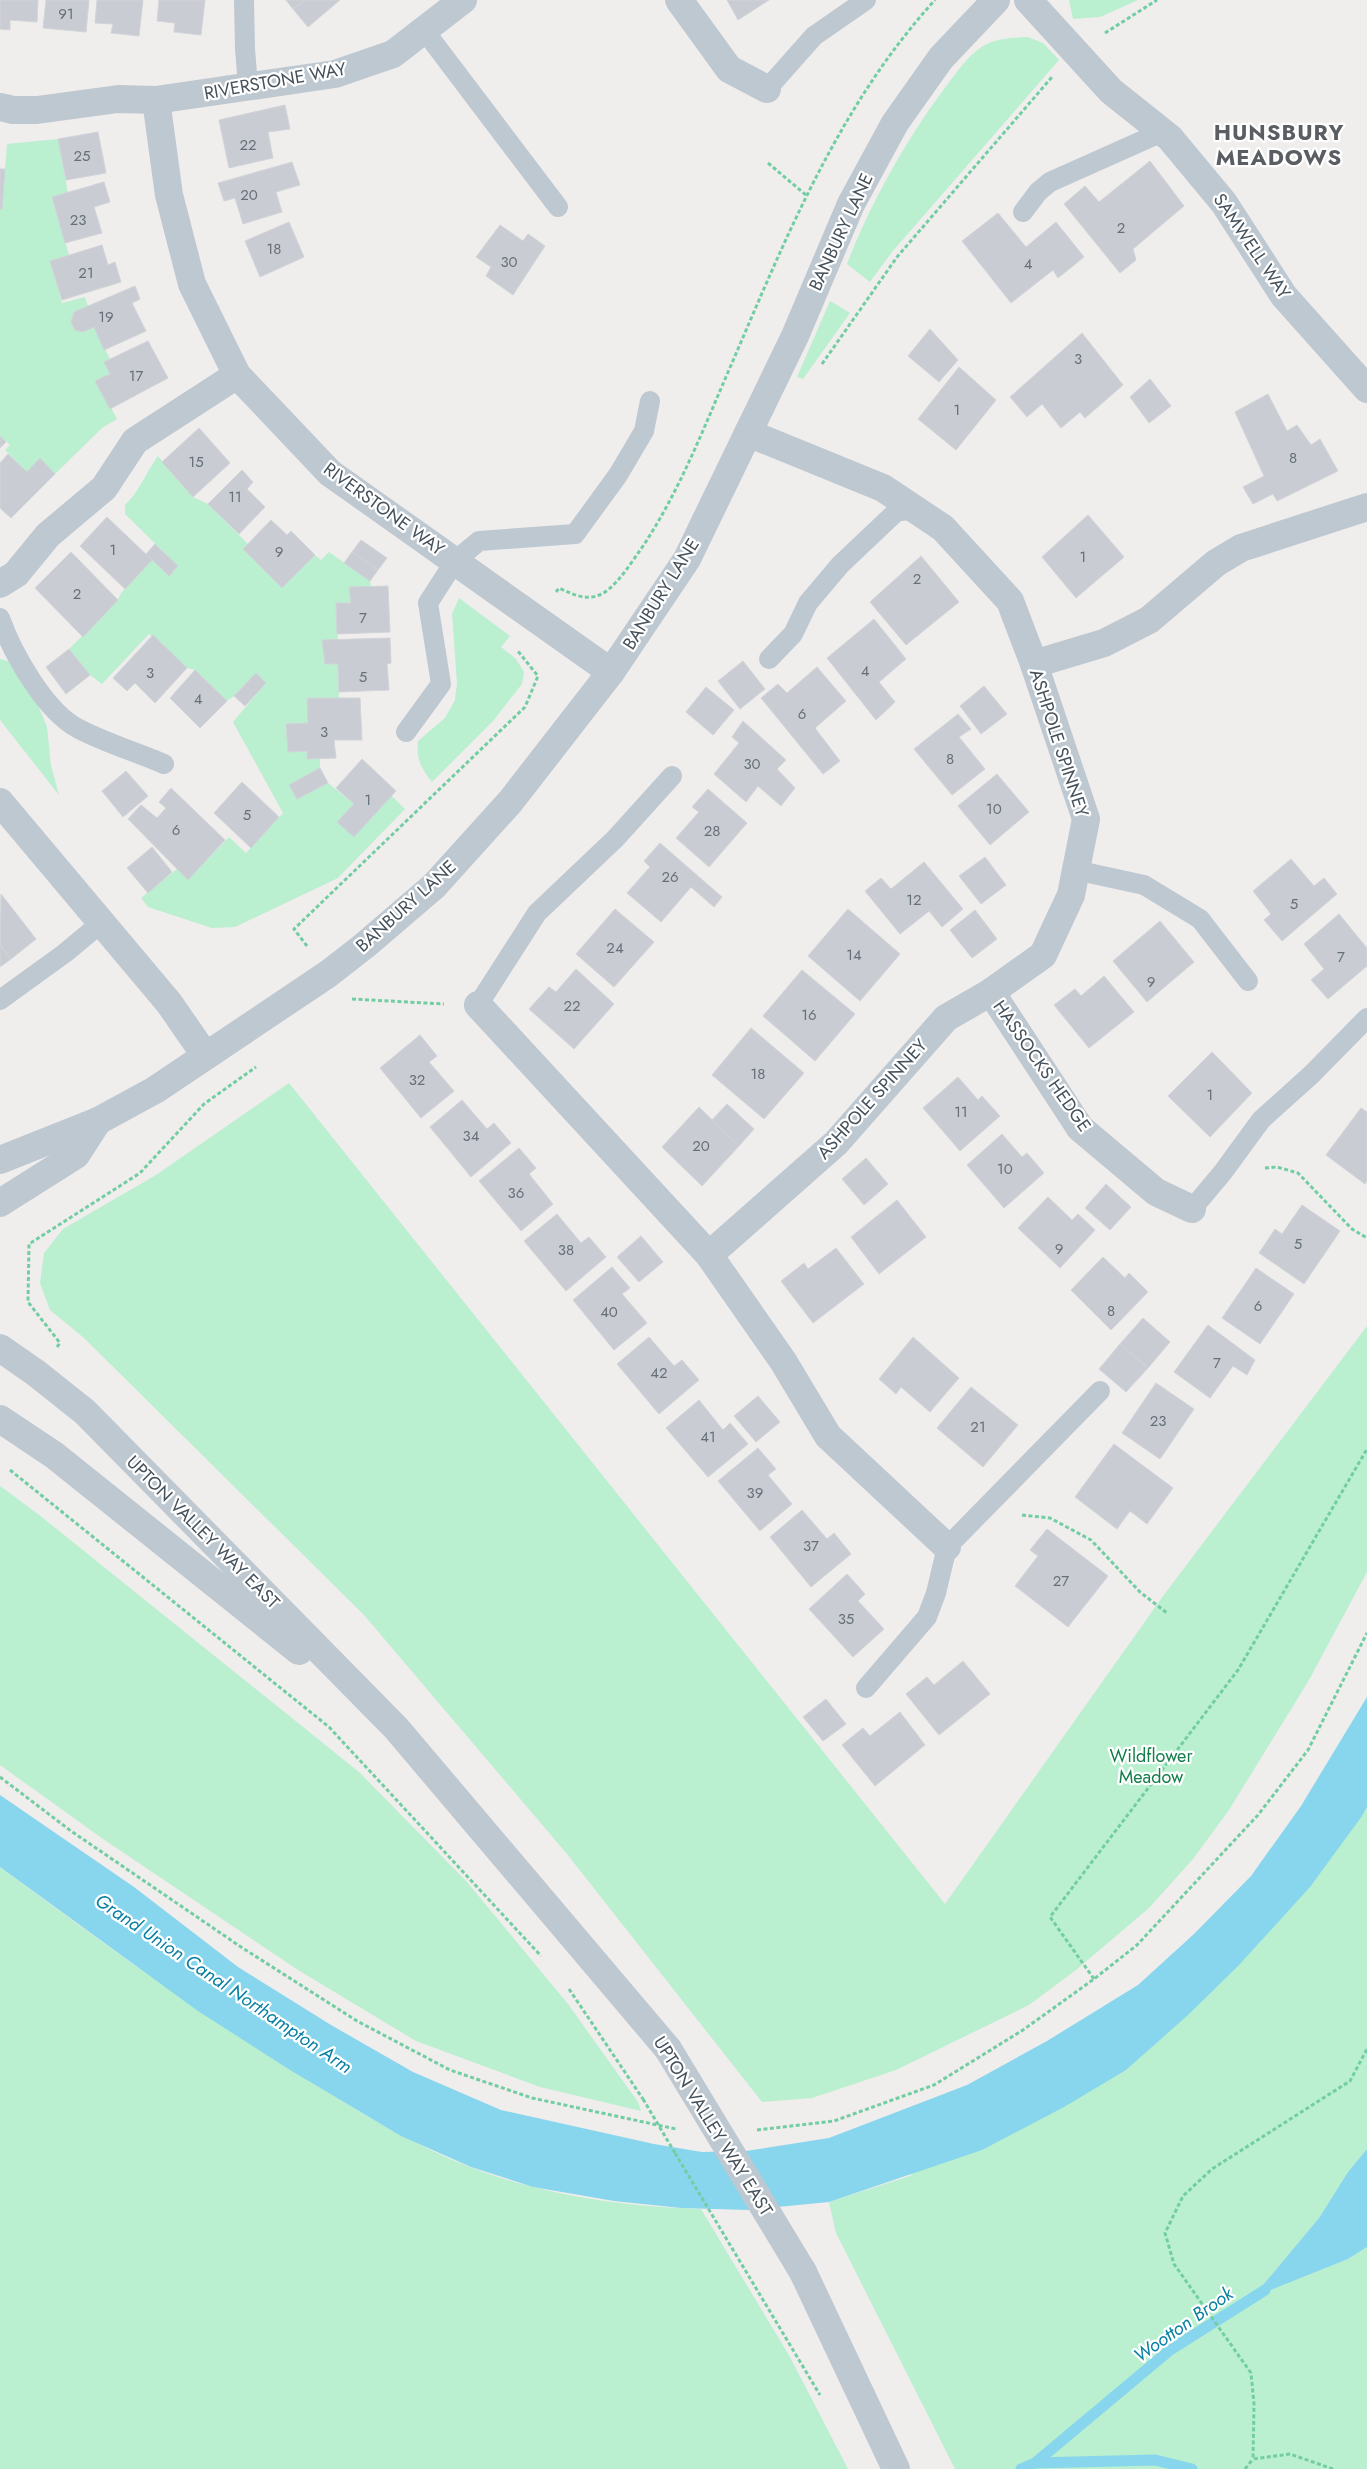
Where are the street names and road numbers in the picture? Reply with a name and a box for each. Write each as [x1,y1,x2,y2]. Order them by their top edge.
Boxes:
street label: RIVERSTONE WAY [202,56,349,106]
street label: BANBURY LANE [802,169,880,295]
street label: SAMWELL WAY [1207,188,1297,305]
street label: RIVERSTONE WAY [318,456,451,562]
street label: BANBURY LANE [616,533,706,655]
street label: ASHPOLE SPINNEY [1023,666,1095,821]
street label: BANBURY LANE [350,854,462,958]
street label: HASSOCKS HEDGE [987,995,1097,1137]
street label: ASHPOLE SPINNEY [811,1032,934,1165]
street label: UPTON VALLEY WAY EAST [121,1450,286,1615]
street label: UPTON VALLEY WAY EAST [647,2031,779,2221]

